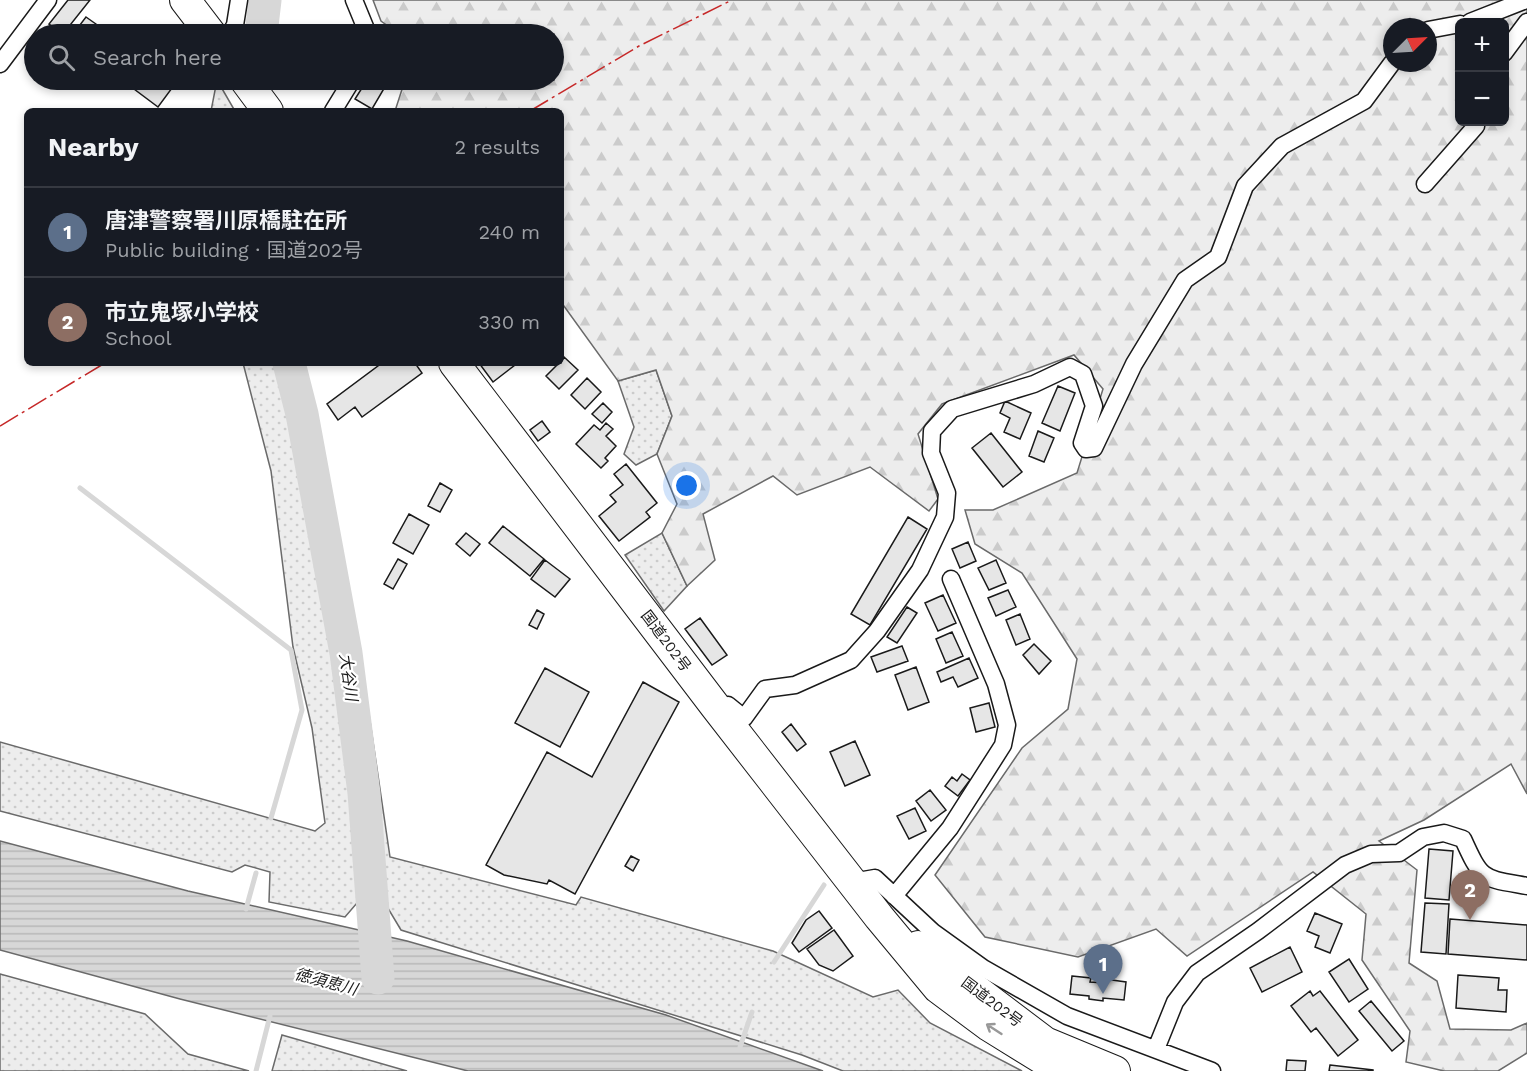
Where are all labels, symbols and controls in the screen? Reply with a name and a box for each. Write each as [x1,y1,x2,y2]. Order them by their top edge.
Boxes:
north arrow [1383,18,1437,72]
map controls [1455,18,1509,126]
button: + [1455,18,1509,72]
search box [24,24,564,90]
icon: search [45,41,78,74]
text: Search here [93,45,222,70]
button: − [1455,72,1509,126]
text: Nearby [48,132,139,162]
text: 2 results [455,135,540,159]
text: 唐津警察署川原橋駐在所 [105,208,347,233]
text: 1 [63,220,72,244]
text: 240 m [478,220,540,244]
text: Public building · 国道202号 [105,238,363,262]
text: 市立鬼塚小学校 [105,300,259,325]
text: 2 [62,310,73,334]
text: 330 m [478,310,540,334]
text: School [105,326,172,350]
your location [672,471,701,500]
street label: 国道202号 [637,607,695,675]
water label: 大谷川 [336,652,362,704]
pin: 2 [1450,870,1490,920]
pin: 1 [1084,944,1122,994]
water label: 徳須恵川 [292,964,361,999]
street label: 国道202号 [958,973,1026,1031]
one-way arrow [986,1023,1003,1035]

